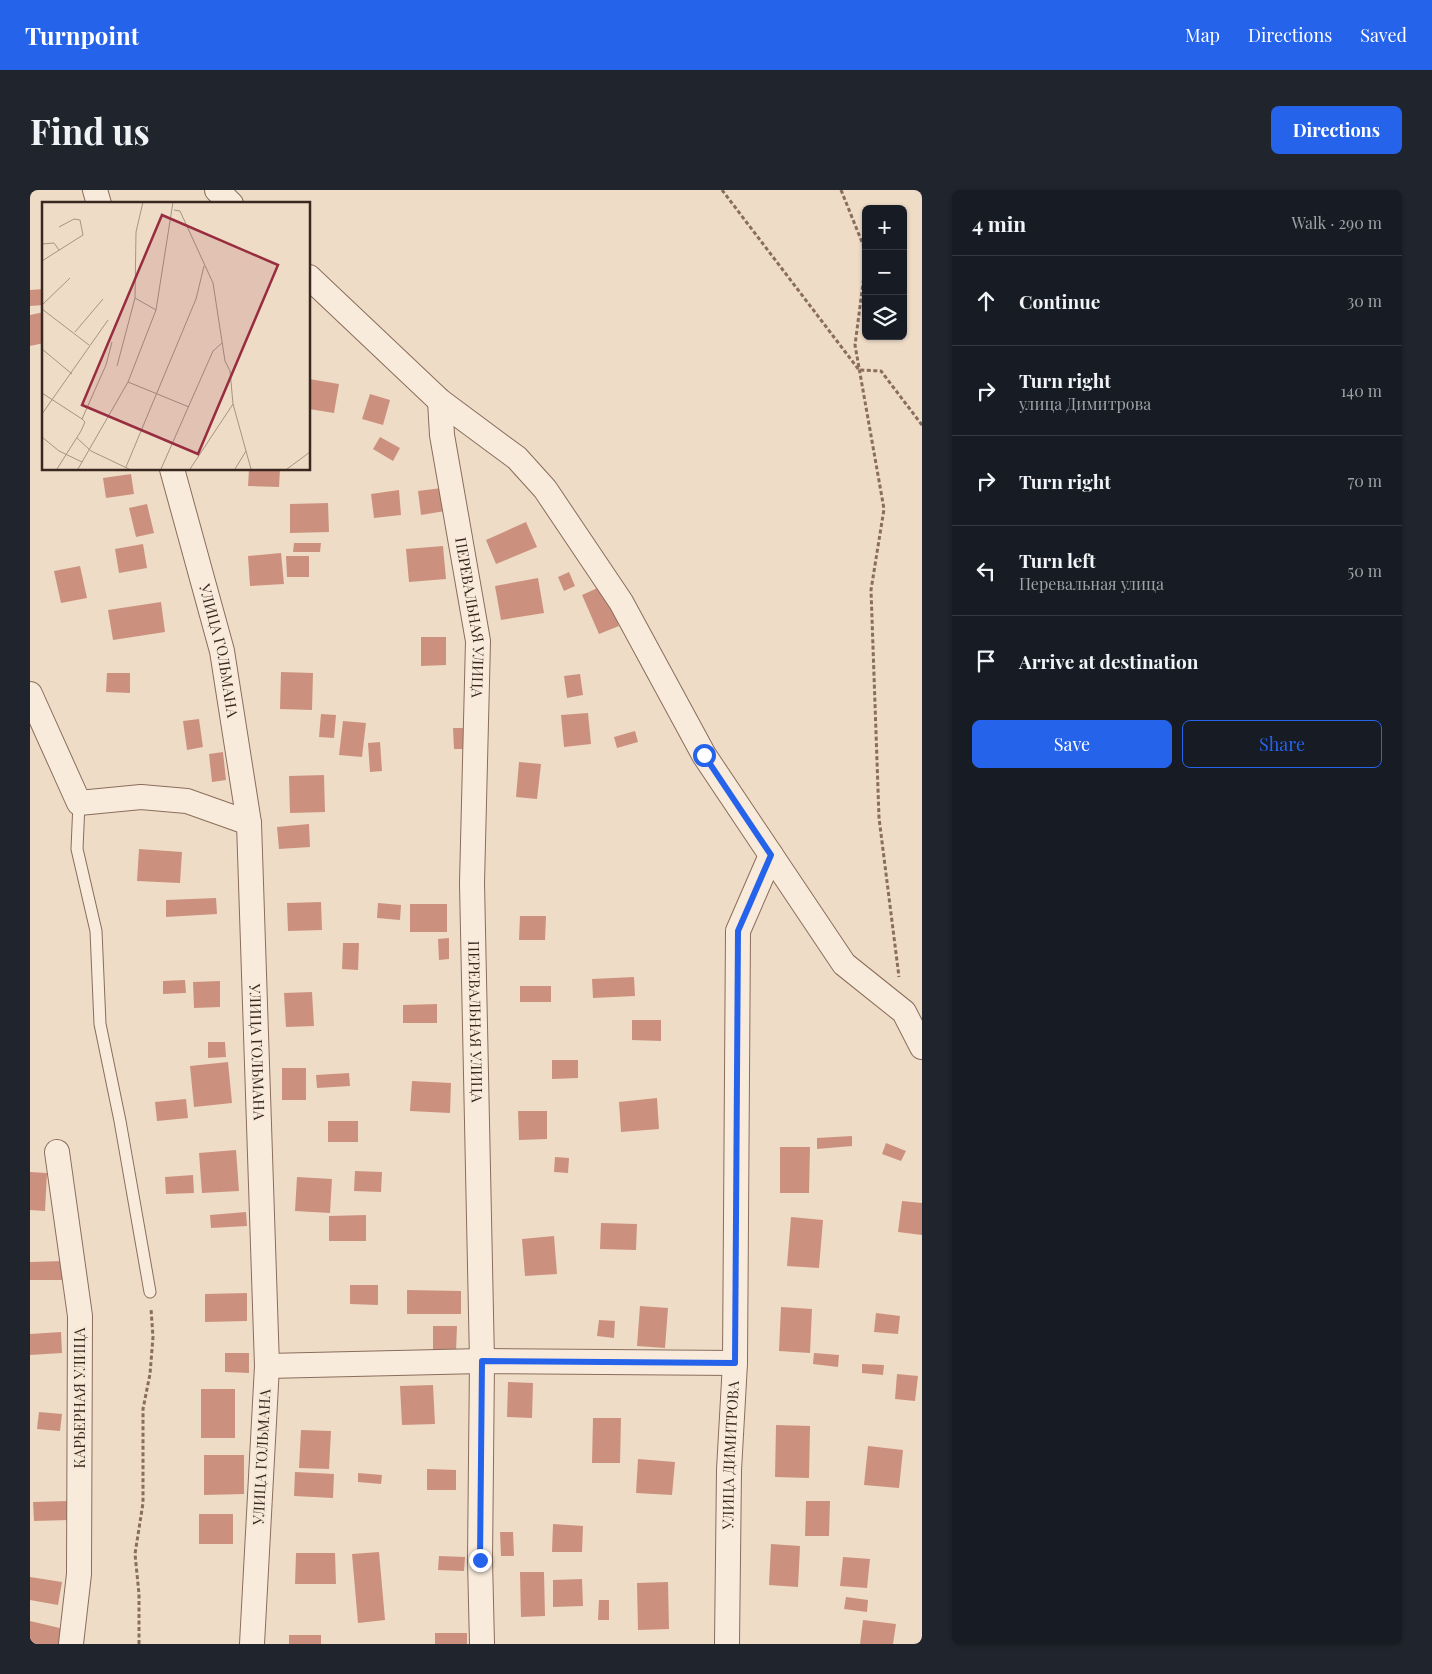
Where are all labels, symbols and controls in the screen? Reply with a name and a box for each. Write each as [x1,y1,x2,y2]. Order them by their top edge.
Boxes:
text: Turnpoint [25,19,139,51]
text: Map [1185,23,1220,47]
text: Directions [1248,23,1332,47]
text: Saved [1360,23,1407,47]
button: Directions [1271,106,1402,154]
text: Find us [30,107,150,154]
inset map [42,202,310,470]
map controls [862,205,907,340]
button: + [862,205,907,250]
text: 4 min [972,209,1026,237]
text: Walk · 290 m [1291,212,1382,233]
button: − [862,250,907,295]
icon: ahead [972,287,1000,315]
text: Continue [1019,288,1100,314]
text: 30 m [1347,290,1382,311]
button: layers [862,295,907,340]
text: Turn right [1019,367,1111,393]
icon: right [972,377,1000,405]
text: 140 m [1340,380,1382,401]
text: улица Димитрова [1019,393,1151,414]
icon: right [972,467,1000,495]
text: Turn right [1019,468,1111,494]
text: 70 m [1348,470,1382,491]
street label: ПЕРЕВАЛЬНАЯ УЛИЦА [451,535,489,699]
text: Turn left [1019,547,1096,573]
icon: left [972,557,1000,585]
text: 50 m [1348,560,1382,581]
text: Перевальная улица [1019,573,1164,594]
street label: УЛИЦА ГОЛЬМАНА [195,581,243,720]
icon: arrive [972,647,1000,675]
text: Arrive at destination [1019,648,1199,674]
button: Save [972,720,1172,768]
button: Share [1182,720,1382,768]
route start [693,744,716,767]
street label: ПЕРЕВАЛЬНАЯ УЛИЦА [464,940,488,1103]
street label: УЛИЦА ГОЛЬМАНА [245,983,270,1121]
street label: КАРЬЕРНАЯ УЛИЦА [69,1327,89,1468]
street label: УЛИЦА ДИМИТРОВА [717,1380,743,1531]
street label: УЛИЦА ГОЛЬМАНА [247,1388,275,1527]
route end [469,1549,492,1572]

